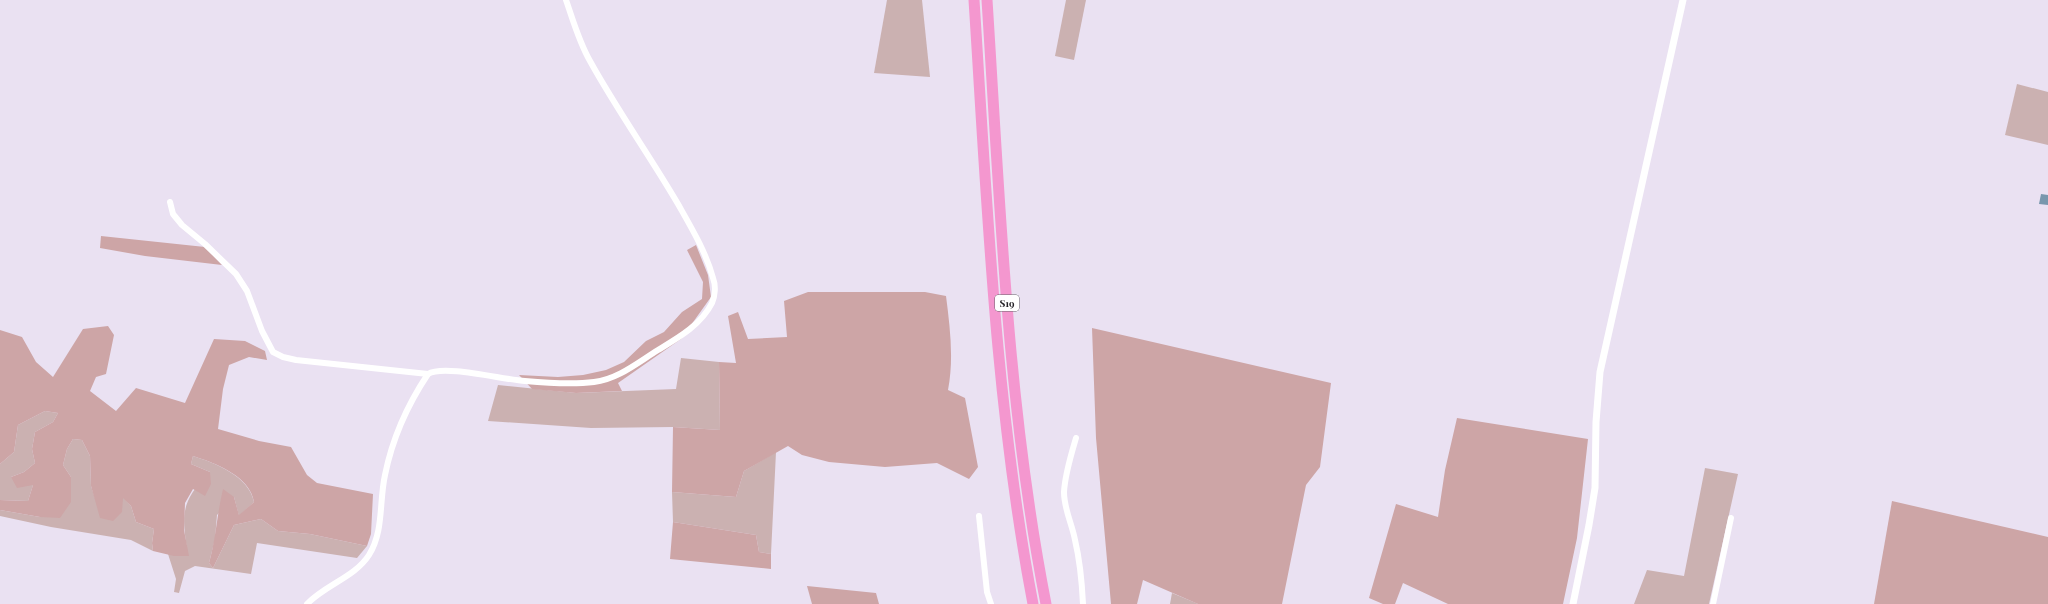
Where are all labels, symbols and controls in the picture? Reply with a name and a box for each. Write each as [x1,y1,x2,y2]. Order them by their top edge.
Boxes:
road number: S19 [995,295,1019,311]

